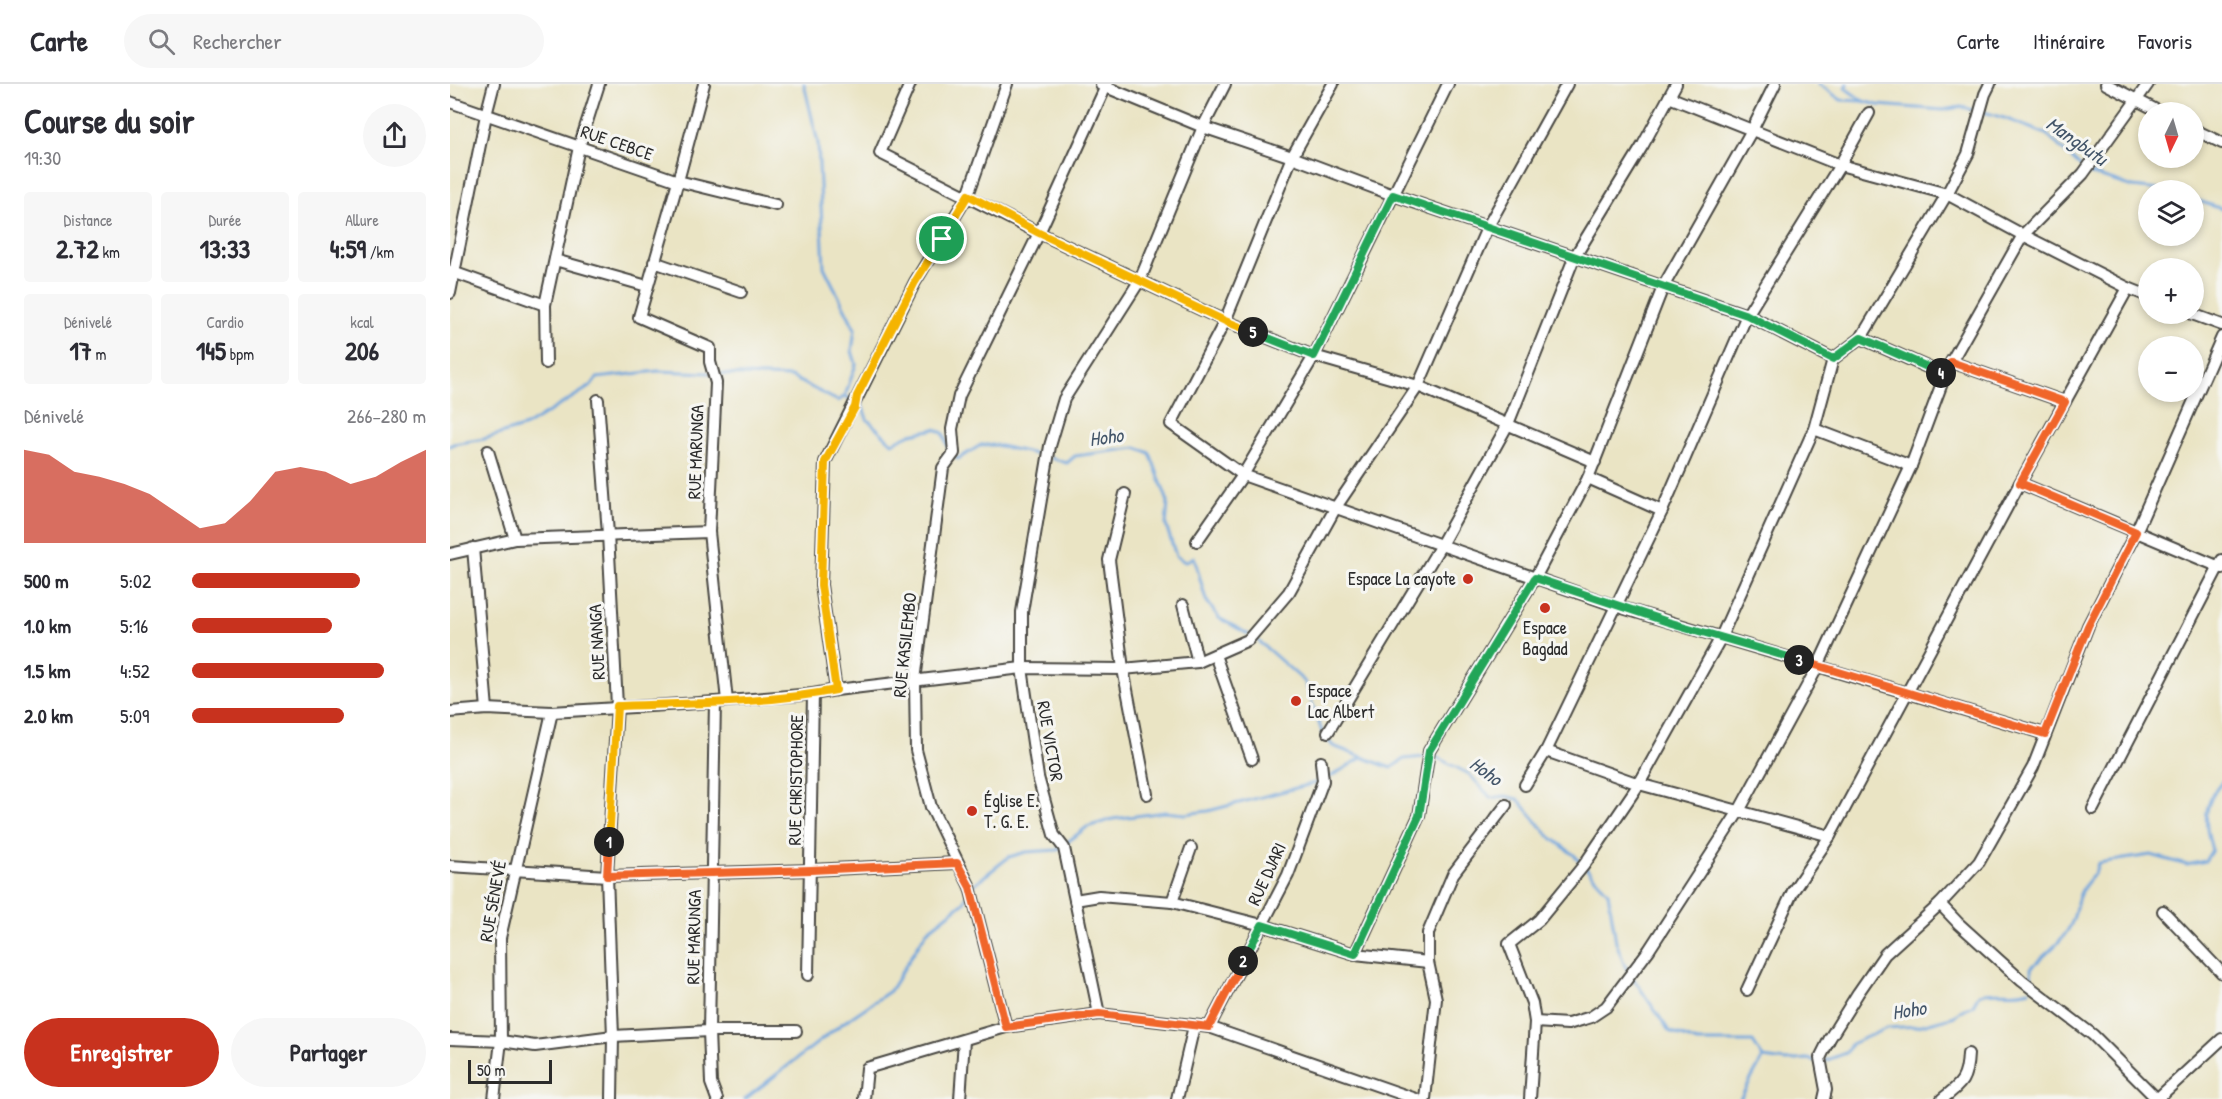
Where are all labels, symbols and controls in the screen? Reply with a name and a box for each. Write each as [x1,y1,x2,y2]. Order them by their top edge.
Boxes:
search box [124,14,544,68]
text: Carte [30,22,88,60]
icon: search [145,25,178,58]
text: Rechercher [193,26,282,56]
text: Carte [1957,27,2000,56]
text: Itinéraire [2033,27,2105,56]
text: Favoris [2138,27,2192,56]
text: Course du soir [24,99,194,143]
north arrow [2138,102,2204,168]
map controls [2138,102,2204,402]
button: share [363,104,426,167]
water label: Mangbutu [2041,110,2115,173]
street label: RUE CEBCE [578,119,657,167]
text: 19:30 [24,144,61,171]
button: layers [2138,180,2204,246]
text: Distance [64,209,112,231]
text: Durée [209,209,241,231]
text: Allure [345,209,379,231]
pin [916,213,967,264]
icon: arrive [925,222,958,255]
text: 2.72 [56,231,99,266]
text: 13:33 [200,231,250,266]
text: 4:59 [330,231,366,266]
text: km [99,241,120,263]
text: /km [366,241,394,263]
button: + [2138,258,2204,324]
text: Dénivelé [64,311,112,333]
text: Cardio [206,311,244,333]
text: kcal [350,311,374,333]
pin: 5 [1238,317,1268,347]
text: 5 [1250,321,1256,343]
text: 17 [70,333,92,368]
text: 145 [196,333,226,368]
text: 206 [345,333,379,368]
button: − [2138,336,2204,402]
text: m [92,343,106,365]
text: bpm [226,343,254,365]
pin: 4 [1926,358,1956,388]
text: 4 [1938,362,1944,384]
text: Dénivelé [24,402,84,429]
text: 266–280 m [347,402,426,429]
street label: RUE MARUNGA [681,404,710,500]
water label: Hoho [1087,421,1127,452]
place label: Espace La cayote [1348,566,1456,591]
text: 500 m [24,567,69,594]
text: 5:02 [120,567,151,594]
marker: Espace La cayote [1461,572,1475,586]
street label: RUE KASILEMBO [887,591,922,699]
marker: Espace Bagdad [1538,601,1552,615]
street label: RUE NANGA [582,603,611,680]
text: 1.0 km [24,612,71,639]
text: 5:16 [120,612,148,639]
place label: Espace Bagdad [1522,615,1568,661]
pin: 3 [1784,645,1814,675]
text: 3 [1795,649,1803,671]
text: 1.5 km [24,657,71,684]
text: 4:52 [120,657,150,684]
place label: Espace Lac Albert [1308,678,1375,724]
marker: Espace Lac Albert [1289,694,1303,708]
street label: RUE VICTOR [1031,699,1070,783]
text: 2.0 km [24,702,73,729]
text: 5:09 [120,702,149,729]
street label: RUE CHRISTOPHORE [782,714,809,846]
water label: Hoho [1465,750,1509,793]
place label: Église E. T. G. E. [984,788,1039,834]
marker: Église E. T. G. E. [965,804,979,818]
pin: 1 [594,827,624,857]
text: 1 [606,831,612,853]
street label: RUE DJARI [1241,838,1292,909]
street label: RUE SÉNEVÉ [473,858,512,943]
street label: RUE MARUNGA [680,889,707,985]
pin: 2 [1228,946,1258,976]
text: 2 [1239,950,1247,972]
water label: Hoho [1890,993,1930,1025]
button: Enregistrer [24,1018,219,1087]
button: Partager [231,1018,426,1087]
scale bar [468,1057,552,1084]
text: 50 m [477,1059,506,1081]

